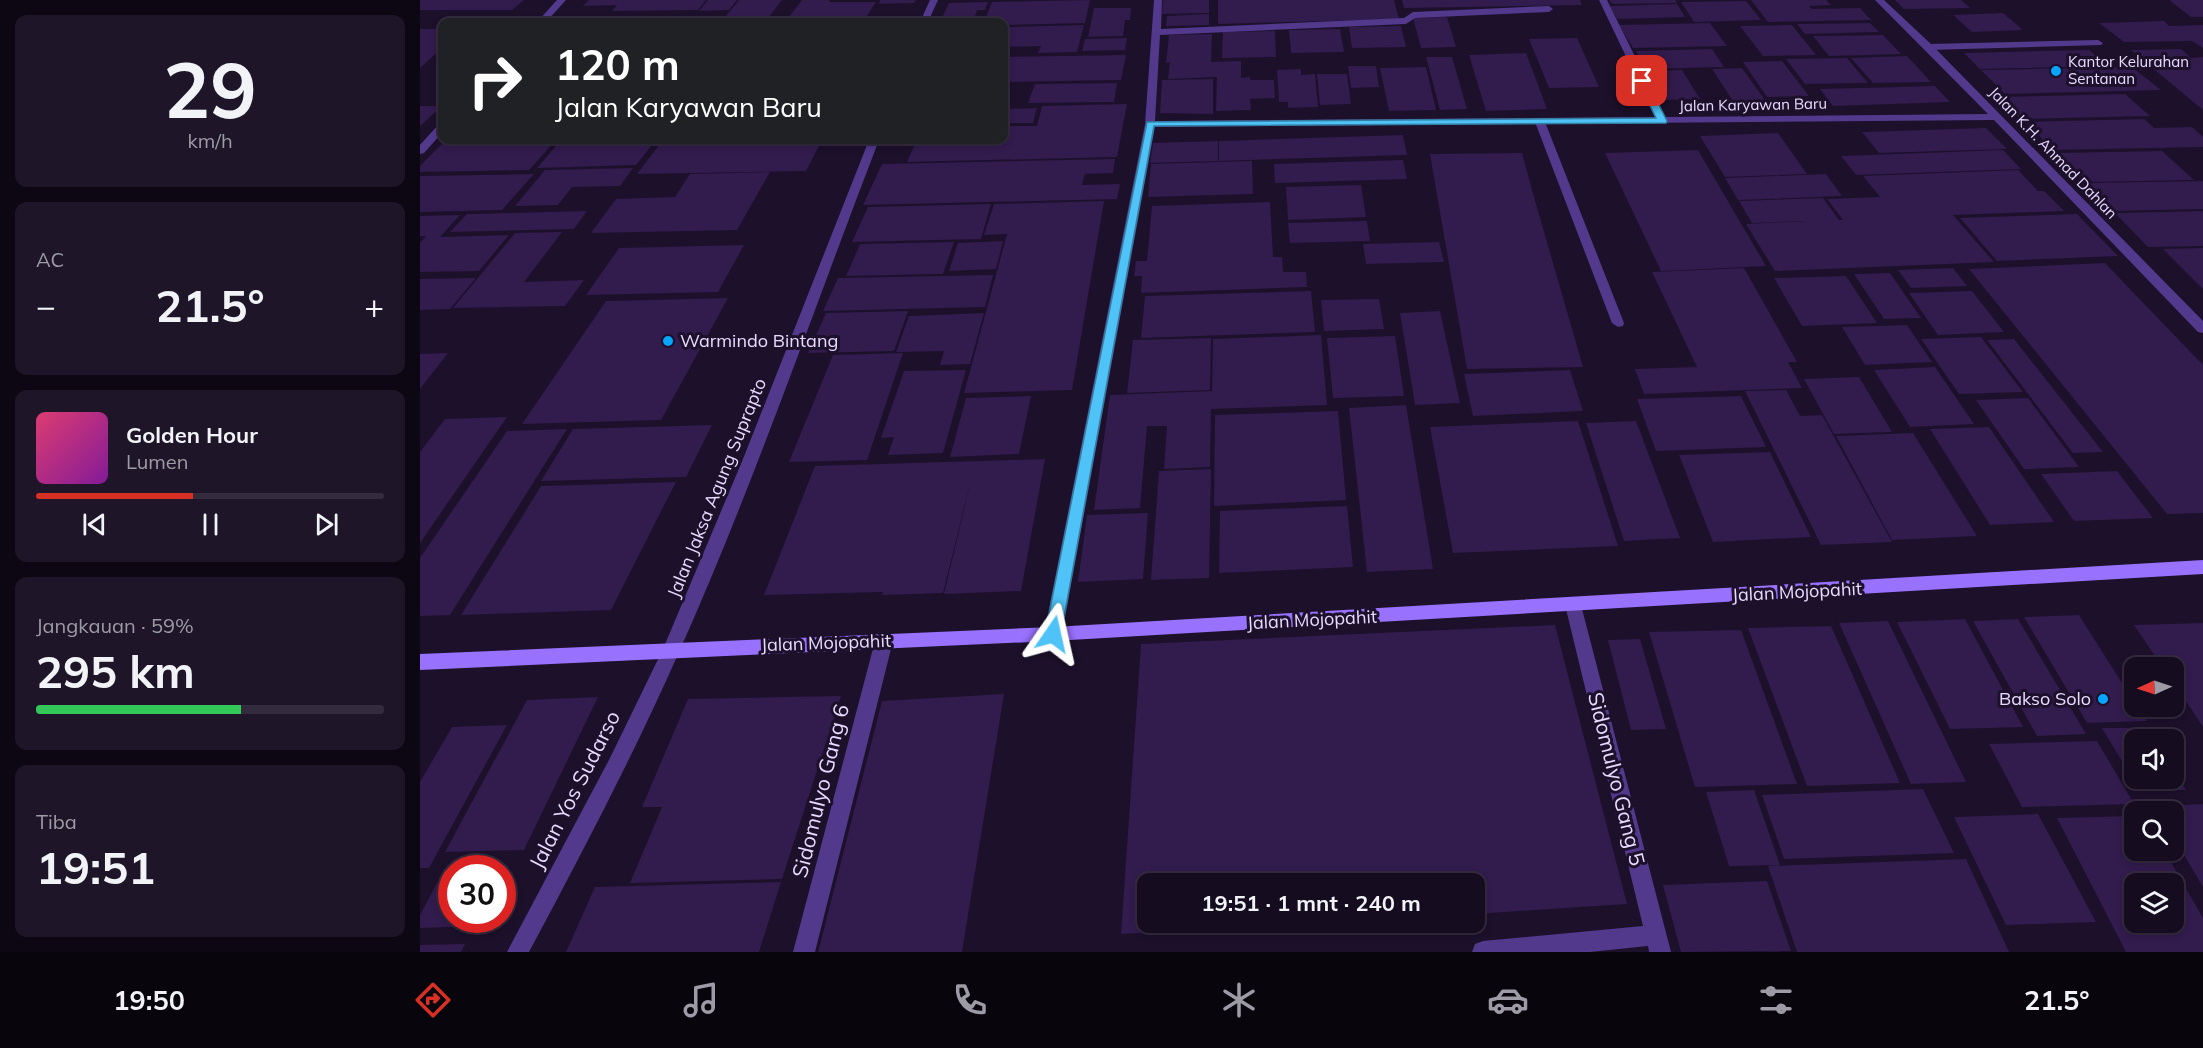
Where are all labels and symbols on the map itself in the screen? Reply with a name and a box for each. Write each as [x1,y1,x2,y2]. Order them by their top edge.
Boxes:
place label: Kantor Kelurahan Sentanan [2068,52,2189,88]
pin [1616,55,1667,106]
marker: Kantor Kelurahan Sentanan [2049,64,2063,78]
street label: Jalan K.H. Ahmad Dahlan [1985,83,2121,223]
street label: Jalan Karyawan Baru [1679,94,1827,115]
place label: Warmindo Bintang [680,329,838,352]
marker: Warmindo Bintang [661,334,675,348]
street label: Jalan Jaksa Agung Suprapto [662,375,771,601]
street label: Jalan Mojopahit [1731,577,1863,606]
position arrow [1021,602,1085,666]
street label: Jalan Mojopahit [1246,605,1378,634]
street label: Jalan Mojopahit [761,629,891,656]
north arrow [2124,657,2184,717]
place label: Bakso Solo [1999,687,2091,710]
street label: Sidomulyo Gang 5 [1583,689,1651,868]
marker: Bakso Solo [2096,692,2110,706]
street label: Sidomulyo Gang 6 [786,701,854,880]
street label: Jalan Yos Sudarso [523,706,625,873]
speed limit sign: 30 [438,855,516,933]

